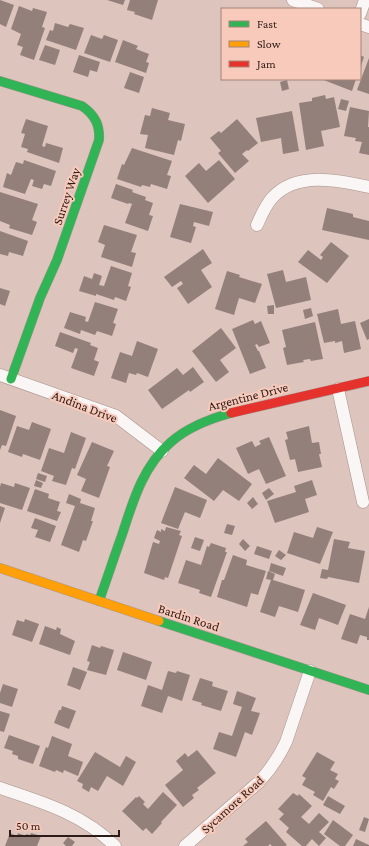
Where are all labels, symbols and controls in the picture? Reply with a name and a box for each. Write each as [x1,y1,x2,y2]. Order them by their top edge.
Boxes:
legend [221,8,361,80]
text: Fast [257,17,278,31]
text: Slow [257,37,281,51]
text: Jam [256,57,276,71]
street label: Surrey Way [50,165,84,227]
street label: Argentine Drive [207,379,290,414]
street label: Andina Drive [50,387,120,426]
street label: Bardin Road [156,601,221,634]
street label: Sycamore Road [198,772,267,836]
scale bar [10,812,119,838]
text: 50 m [16,819,41,833]

